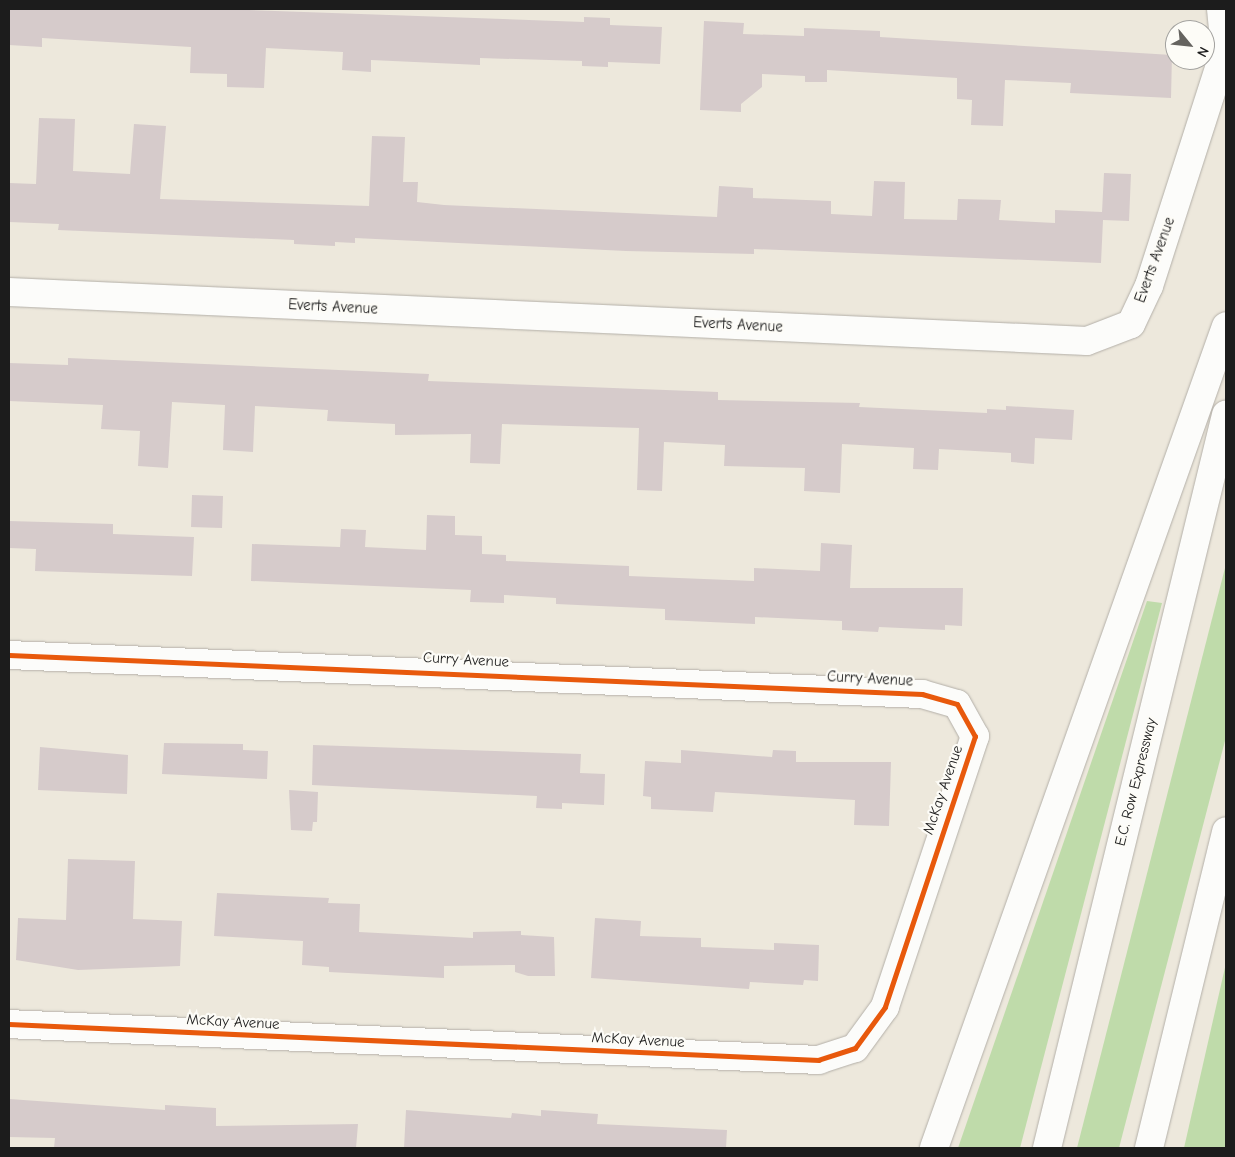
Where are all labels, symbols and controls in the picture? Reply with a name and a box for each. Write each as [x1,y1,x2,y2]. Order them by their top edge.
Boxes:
north arrow [1165,20,1215,70]
text: N [1193,44,1212,60]
street label: Everts Avenue [1131,215,1179,305]
street label: Everts Avenue [288,296,378,318]
street label: Everts Avenue [693,314,783,336]
street label: Curry Avenue [423,649,509,671]
street label: Curry Avenue [827,668,913,690]
street label: E.C. Row Expressway [1111,716,1161,848]
street label: McKay Avenue [919,743,967,837]
street label: McKay Avenue [186,1011,280,1033]
street label: McKay Avenue [591,1029,685,1051]

